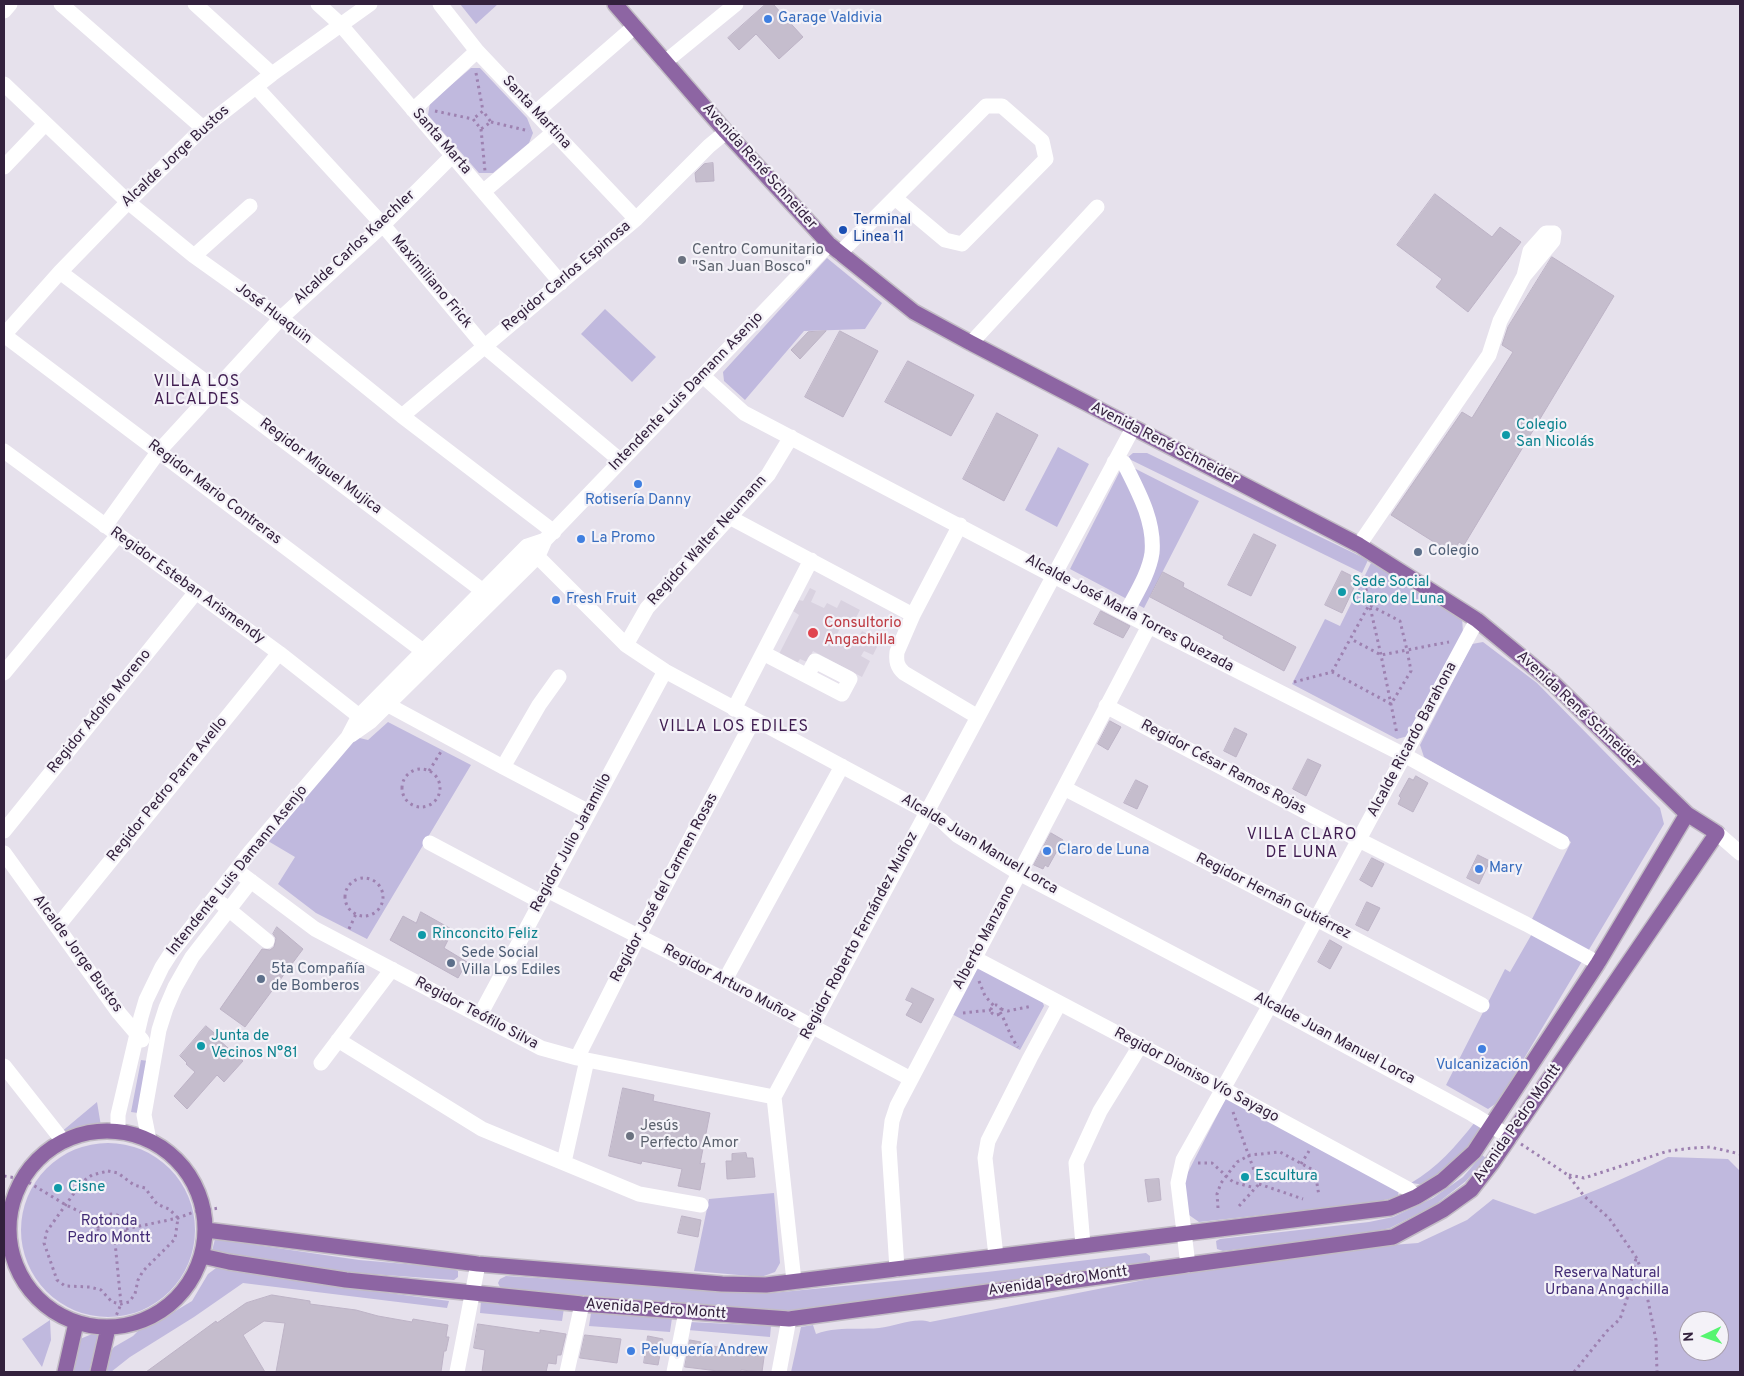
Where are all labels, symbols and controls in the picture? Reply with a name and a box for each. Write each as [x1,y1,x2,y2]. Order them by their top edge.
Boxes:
place label: Garage Valdivia [778,10,882,28]
marker: Garage Valdivia [762,13,774,25]
street label: Santa Martina [498,73,574,153]
street label: Avenida René Schneider [698,100,820,234]
street label: Alcalde Jorge Bustos [118,102,234,212]
street label: Santa Marta [408,105,474,179]
street label: Alcalde Carlos Kaechler [290,187,420,309]
place label: Terminal Linea 11 [853,212,911,247]
street label: Regidor Carlos Espinosa [499,218,635,336]
marker: Terminal Linea 11 [837,224,849,236]
street label: Maximiliano Frick [387,232,475,332]
place label: Centro Comunitario "San Juan Bosco" [692,242,824,277]
marker: Centro Comunitario "San Juan Bosco" [676,254,688,266]
street label: José Huaquin [231,279,315,349]
street label: Intendente Luis Damann Asenjo [606,309,768,475]
district label: VILLA LOS ALCALDES [152,373,242,411]
street label: Avenida René Schneider [1087,399,1241,489]
street label: Regidor Miguel Mujica [255,415,385,519]
place label: Colegio San Nicolás [1516,417,1594,452]
marker: Colegio San Nicolás [1500,429,1512,441]
street label: Regidor Mario Contreras [144,437,284,549]
street label: Regidor Walter Neumann [645,472,771,610]
marker: Rotisería Danny [632,478,644,490]
place label: Rotisería Danny [585,492,691,510]
street label: Regidor Esteban Arismendy [106,524,268,648]
place label: La Promo [591,530,655,548]
marker: La Promo [575,533,587,545]
place label: Colegio [1428,543,1479,561]
marker: Colegio [1412,546,1424,558]
street label: Alcalde José María Torres Quezada [1022,551,1236,677]
place label: Sede Social Claro de Luna [1352,574,1444,609]
marker: Sede Social Claro de Luna [1336,586,1348,598]
place label: Fresh Fruit [566,591,637,609]
marker: Fresh Fruit [550,594,562,606]
place label: Consultorio Angachilla [824,615,902,650]
marker: Consultorio Angachilla [806,626,820,640]
street label: Regidor Adolfo Moreno [44,646,156,778]
street label: Avenida René Schneider [1512,648,1644,772]
street label: Alcalde Ricardo Barahona [1364,659,1462,821]
street label: Regidor Pedro Parra Avello [104,714,232,866]
street label: Regidor César Ramos Rojas [1137,717,1309,819]
district label: VILLA LOS EDILES [657,718,811,738]
street label: Regidor Julio Jaramillo [528,770,616,916]
street label: Intendente Luis Damann Asenjo [164,782,312,960]
street label: Regidor José del Carmen Rosas [607,790,723,986]
street label: Alcalde Juan Manuel Lorca [897,791,1061,899]
district label: VILLA CLARO DE LUNA [1245,826,1359,864]
street label: Regidor Roberto Fernández Muñoz [797,829,923,1043]
place label: Claro de Luna [1057,842,1149,860]
marker: Claro de Luna [1041,845,1053,857]
street label: Regidor Hernán Gutiérrez [1192,850,1354,944]
place label: Mary [1489,860,1523,878]
marker: Mary [1473,863,1485,875]
street label: Alberto Manzano [950,883,1020,993]
street label: Alcalde Jorge Bustos [28,892,126,1016]
place label: Rinconcito Feliz [432,926,538,944]
marker: Rinconcito Feliz [416,929,428,941]
street label: Regidor Arturo Muñoz [659,941,799,1027]
place label: Sede Social Villa Los Ediles [461,945,561,980]
marker: Sede Social Villa Los Ediles [445,957,457,969]
place label: 5ta Compañía de Bomberos [271,961,365,996]
marker: 5ta Compañía de Bomberos [255,973,267,985]
street label: Regidor Teófilo Silva [411,974,541,1054]
street label: Alcalde Juan Manuel Lorca [1251,989,1417,1089]
street label: Regidor Dioniso Vío Sayago [1110,1025,1282,1127]
place label: Junta de Vecinos N°81 [211,1028,298,1063]
marker: Junta de Vecinos N°81 [195,1040,207,1052]
marker: Vulcanización [1476,1043,1488,1055]
place label: Vulcanización [1436,1057,1528,1075]
street label: Avenida Pedro Montt [1470,1061,1566,1187]
place label: Jesús Perfecto Amor [640,1118,739,1153]
marker: Jesús Perfecto Amor [624,1130,636,1142]
place label: Escultura [1255,1168,1318,1186]
marker: Escultura [1239,1171,1251,1183]
place label: Cisne [68,1179,105,1197]
marker: Cisne [52,1182,64,1194]
park label: Rotonda Pedro Montt [67,1213,151,1248]
street label: Avenida Pedro Montt [987,1263,1129,1301]
park label: Reserva Natural Urbana Angachilla [1545,1265,1669,1300]
street label: Avenida Pedro Montt [585,1296,727,1324]
north arrow [1679,1311,1729,1361]
text: N [1681,1331,1698,1342]
place label: Peluquería Andrew [641,1342,768,1360]
marker: Peluquería Andrew [625,1345,637,1357]

